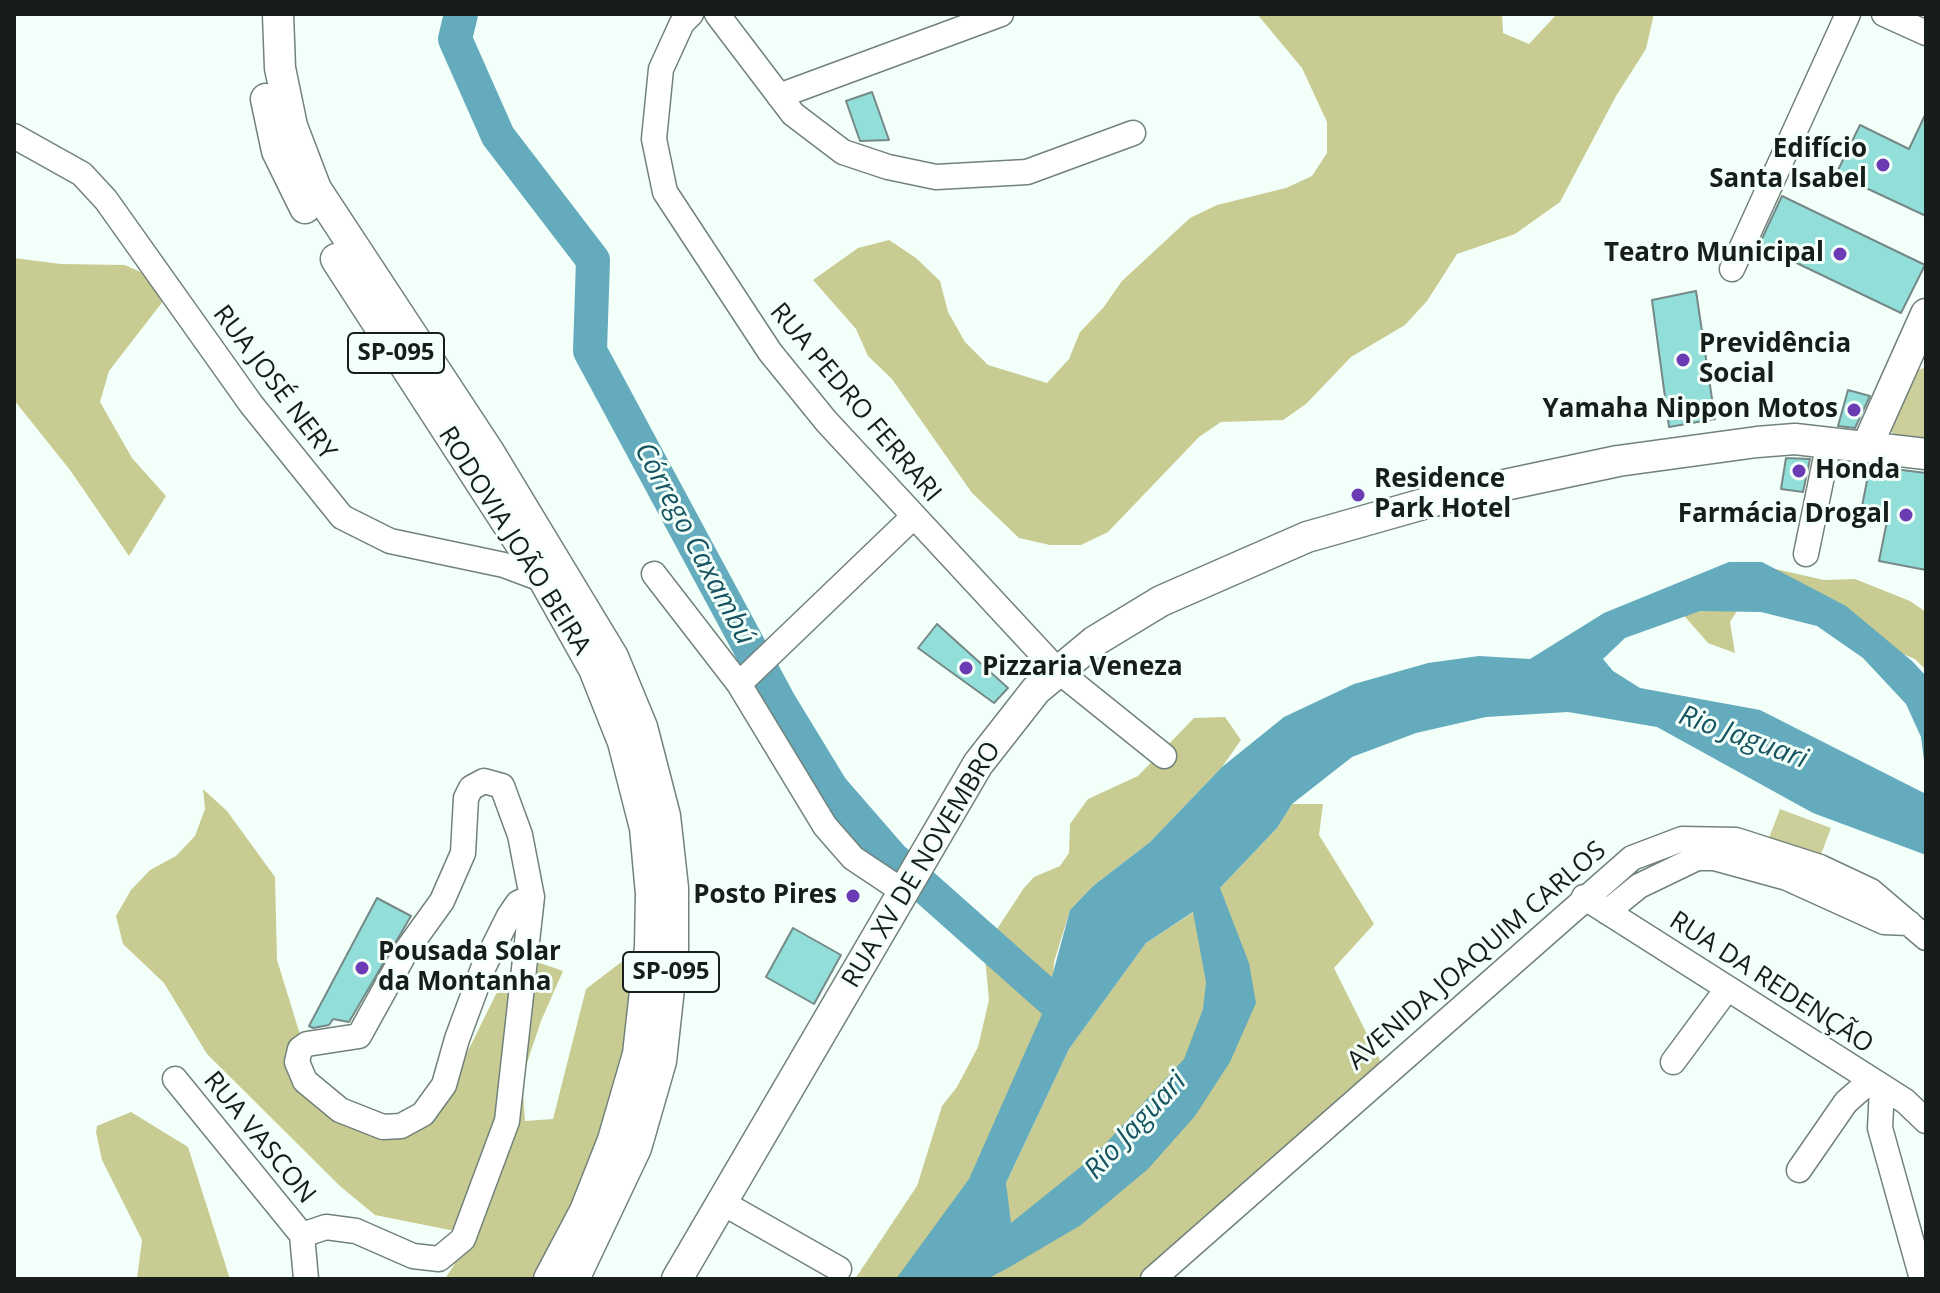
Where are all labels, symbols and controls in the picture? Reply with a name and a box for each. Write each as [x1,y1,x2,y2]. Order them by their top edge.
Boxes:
place label: Edifício Santa Isabel [1709,134,1867,196]
marker: Edifício Santa Isabel [1874,156,1892,174]
place label: Teatro Municipal [1604,238,1824,270]
marker: Teatro Municipal [1831,245,1849,263]
street label: RUA PEDRO FERRARI [763,297,947,509]
street label: RUA JOSÉ NERY [206,300,342,466]
place label: Previdência Social [1699,329,1851,390]
road number: SP-095 [348,333,444,373]
marker: Previdência Social [1674,351,1692,369]
place label: Yamaha Nippon Motos [1542,394,1838,426]
marker: Yamaha Nippon Motos [1845,401,1863,419]
street label: RODOVIA JOÃO BEIRA [431,421,597,661]
water label: Córrego Caxambú [627,437,761,651]
place label: Honda [1815,455,1900,487]
marker: Honda [1790,462,1808,480]
place label: Residence Park Hotel [1374,464,1511,526]
marker: Residence Park Hotel [1349,486,1367,504]
place label: Farmácia Drogal [1678,499,1890,531]
marker: Farmácia Drogal [1897,506,1915,524]
place label: Pizzaria Veneza [982,652,1183,684]
marker: Pizzaria Veneza [957,659,975,677]
water label: Rio Jaguari [1674,699,1812,777]
street label: RUA XV DE NOVEMBRO [836,736,1008,994]
street label: AVENIDA JOAQUIM CARLOS [1341,835,1613,1077]
place label: Posto Pires [693,880,837,912]
marker: Posto Pires [844,887,862,905]
street label: RUA DA REDENÇÃO [1663,905,1879,1061]
place label: Pousada Solar da Montanha [378,937,561,998]
road number: SP-095 [623,952,719,992]
marker: Pousada Solar da Montanha [353,959,371,977]
street label: RUA VASCON [196,1066,322,1210]
water label: Rio Jaguari [1078,1066,1194,1186]

